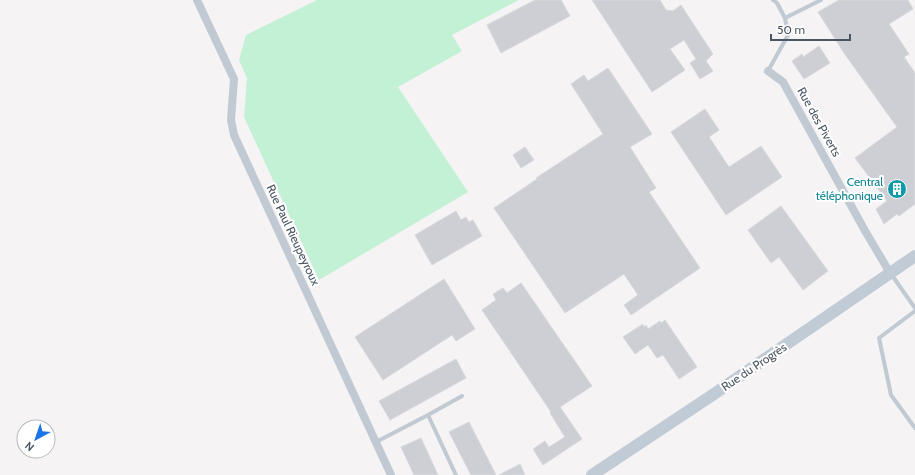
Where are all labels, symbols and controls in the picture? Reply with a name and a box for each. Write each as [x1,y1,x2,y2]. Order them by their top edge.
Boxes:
scale bar [771,16,850,42]
text: 50 m [777,22,805,37]
street label: Rue des Piverts [794,85,845,159]
place label: Central téléphonique [816,174,883,203]
building icon: Central téléphonique [886,178,908,200]
street label: Rue Paul Rieupeyroux [263,182,324,288]
street label: Rue du Progrès [718,339,789,394]
north arrow [16,419,56,459]
text: N [22,439,37,455]

